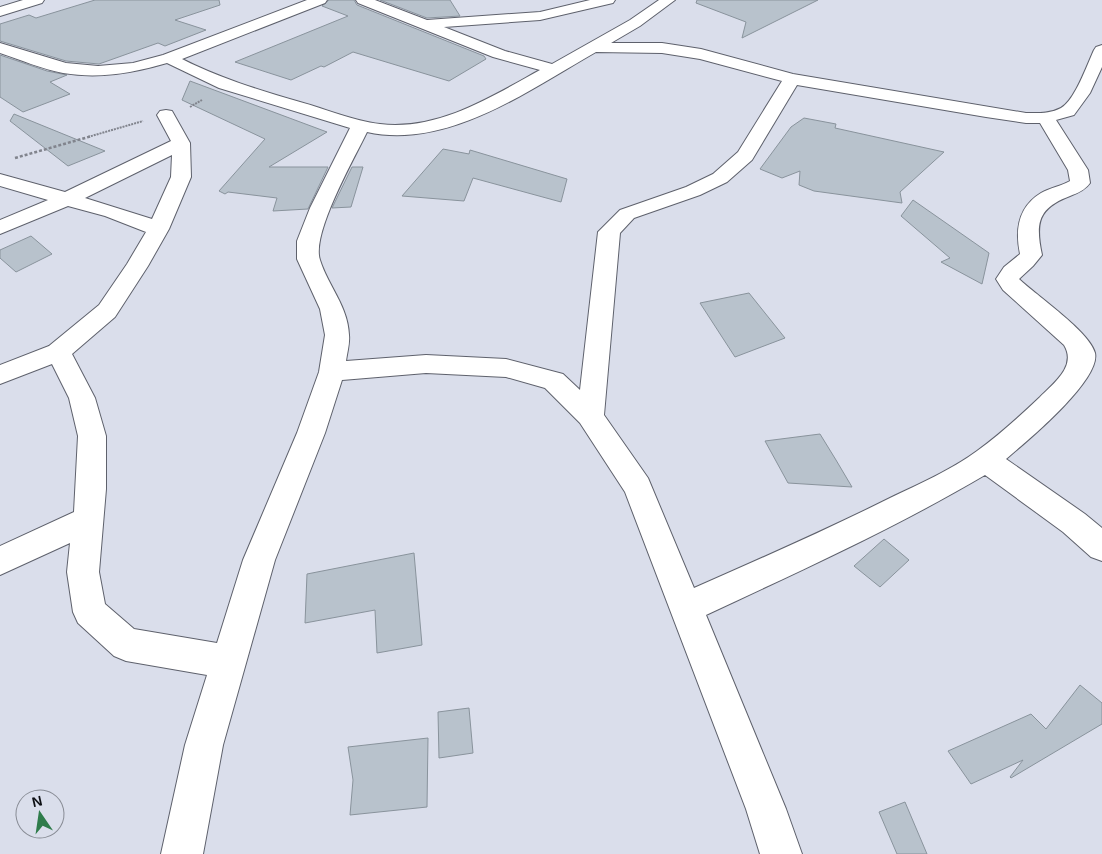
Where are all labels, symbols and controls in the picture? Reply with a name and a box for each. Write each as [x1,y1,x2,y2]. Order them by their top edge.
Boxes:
north arrow [15,789,65,839]
text: N [30,792,44,810]

